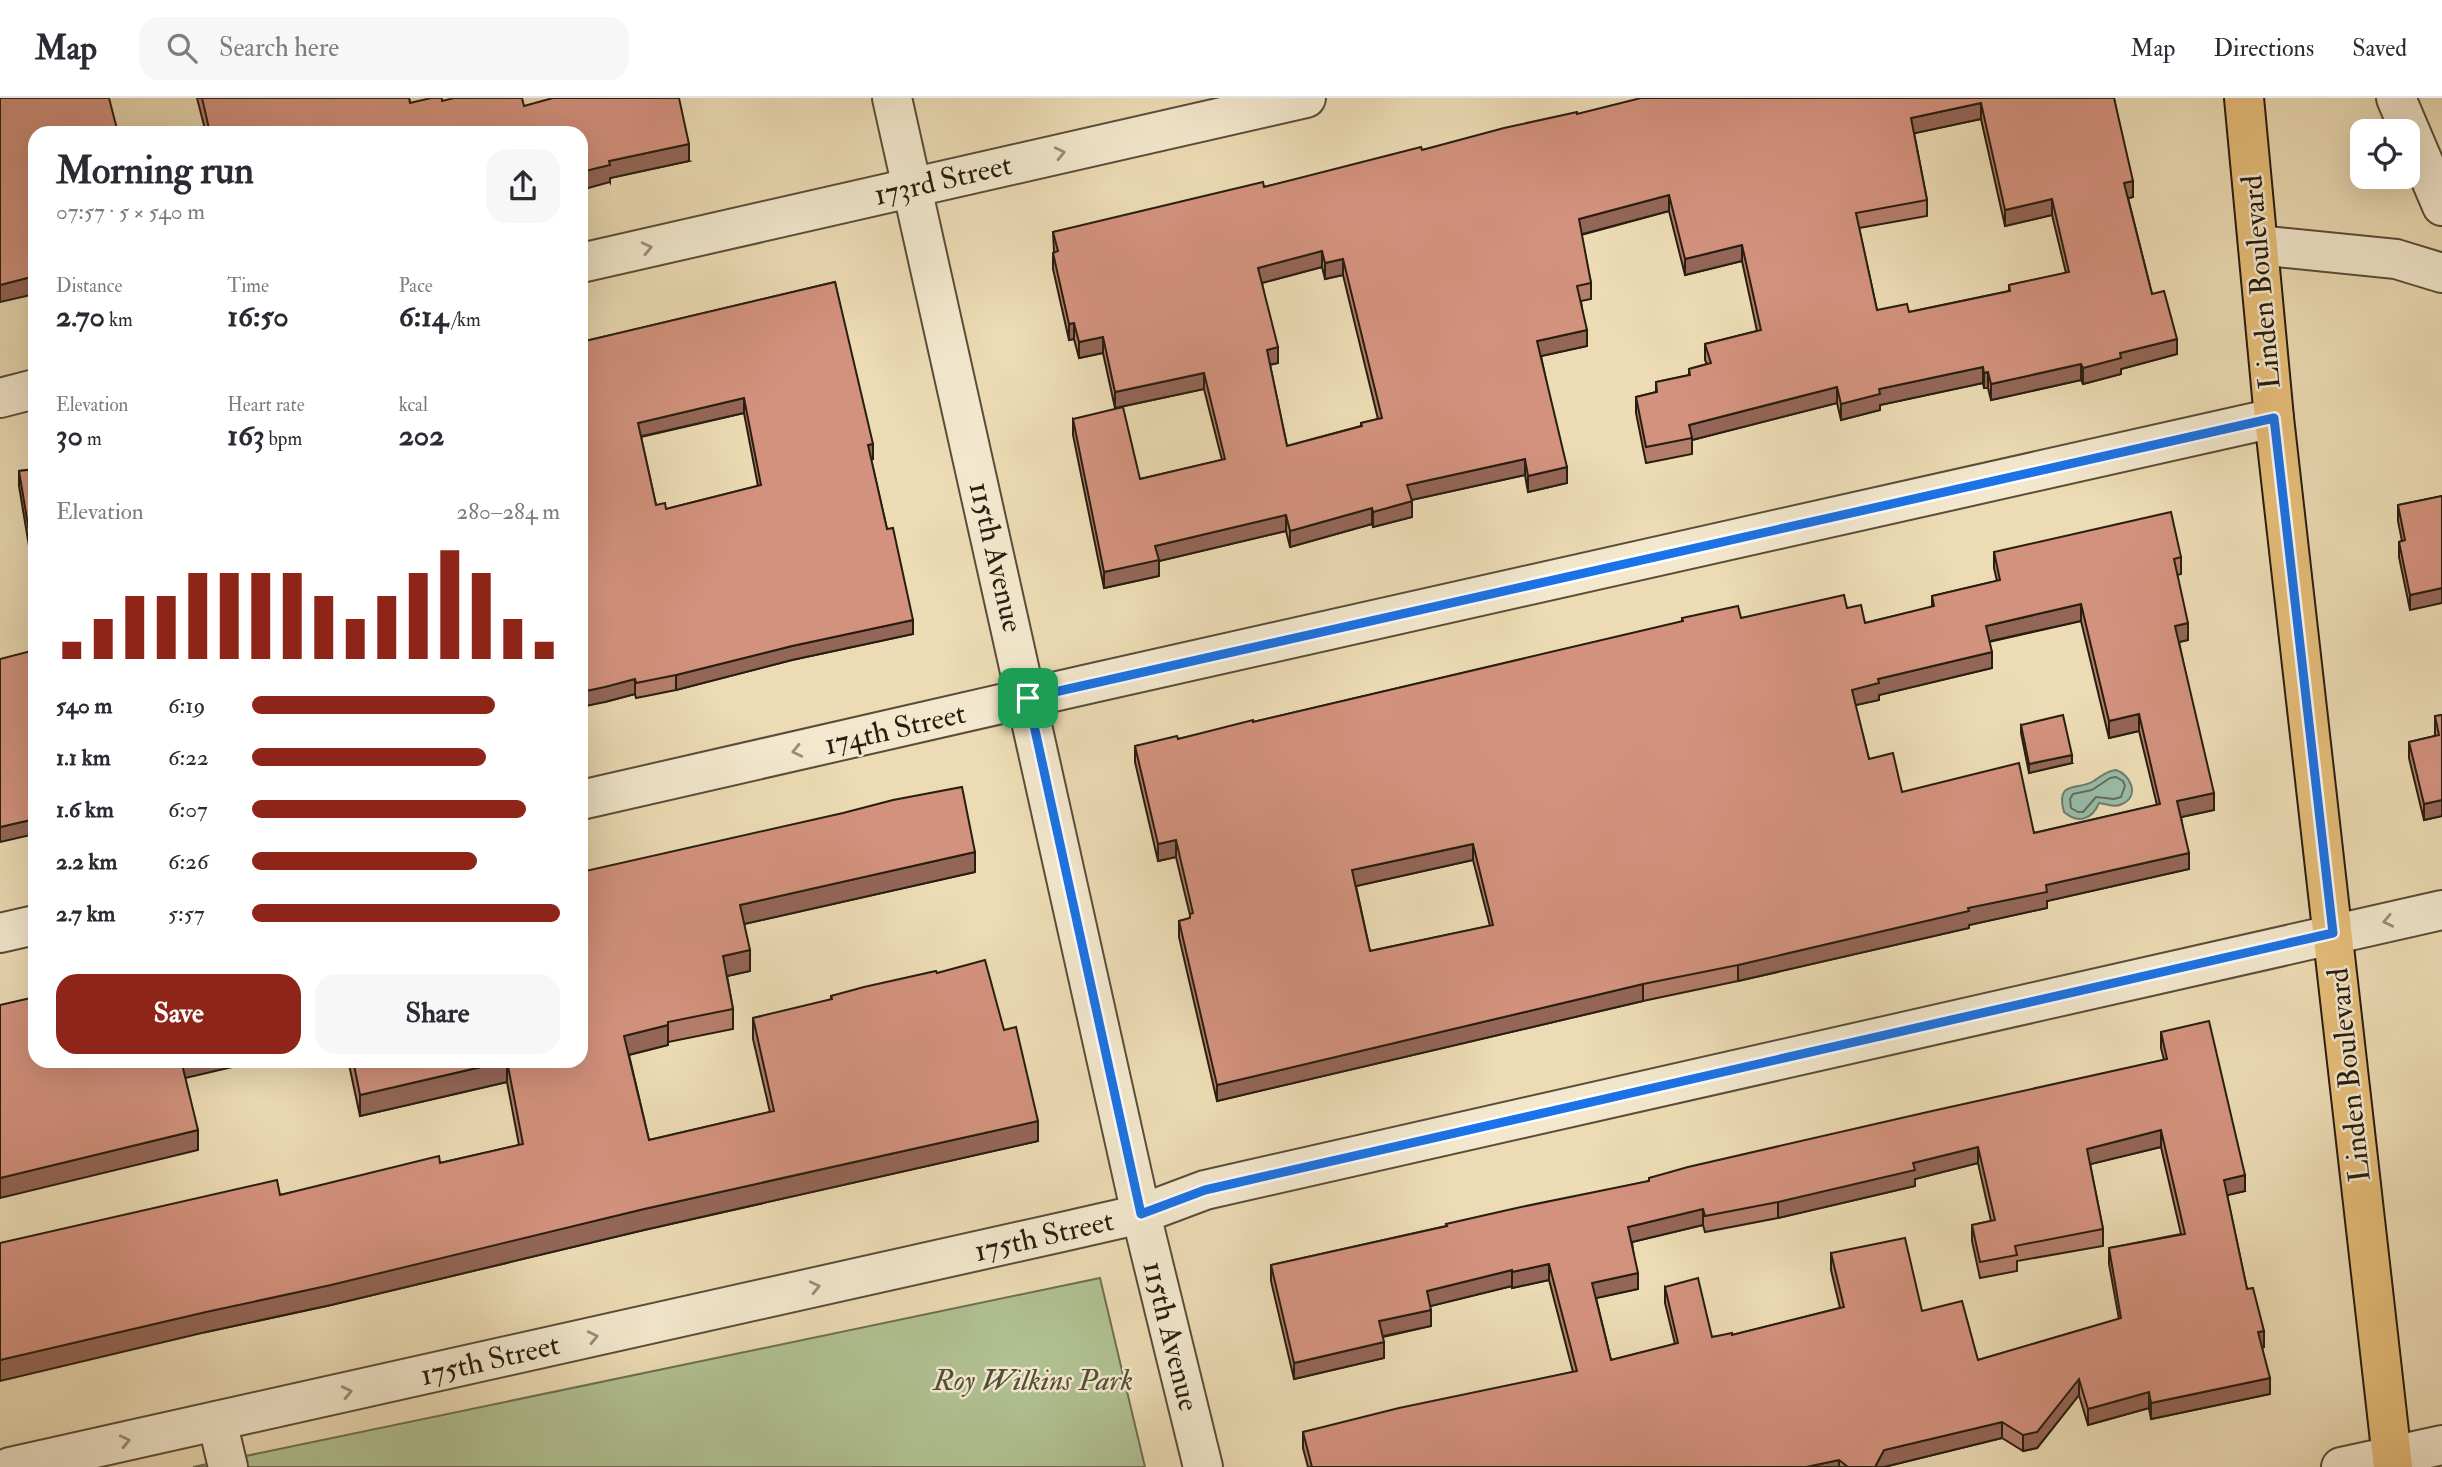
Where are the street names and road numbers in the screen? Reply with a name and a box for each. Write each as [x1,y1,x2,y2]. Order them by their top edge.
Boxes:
street label: 173rd Street [870,146,1016,214]
street label: Linden Boulevard [2233,173,2289,391]
street label: 115th Avenue [961,478,1031,636]
street label: 174th Street [821,695,970,763]
street label: Linden Boulevard [2319,966,2379,1184]
street label: 175th Street [971,1202,1117,1270]
street label: 115th Avenue [1135,1257,1207,1415]
street label: 175th Street [417,1326,563,1394]

